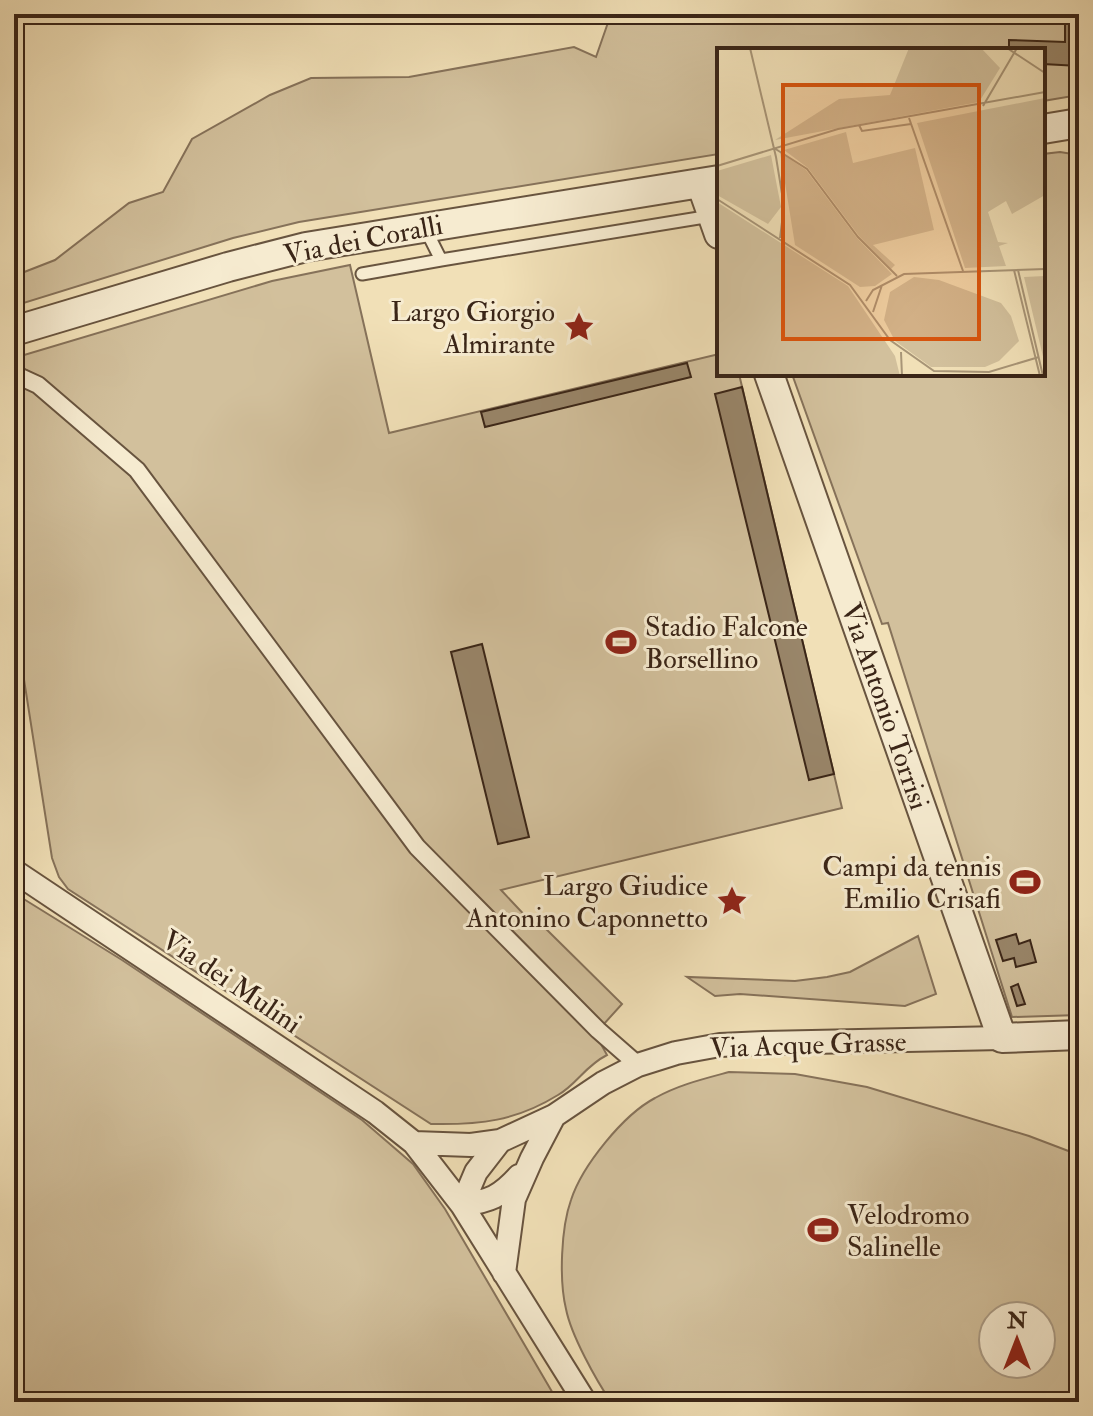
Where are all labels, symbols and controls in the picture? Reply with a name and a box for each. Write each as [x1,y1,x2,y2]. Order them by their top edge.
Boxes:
inset map [717,48,1045,376]
street label: Via dei Coralli [281,208,446,273]
place label: Largo Giorgio Almirante [391,295,555,362]
place icon: Largo Giorgio Almirante [562,310,596,344]
street label: Via Antonio Torrisi [833,599,936,814]
place label: Stadio Falcone Borsellino [645,610,808,677]
sports icon: Stadio Falcone Borsellino [604,625,638,659]
place label: Campi da tennis Emilio Crisafi [822,850,1001,917]
sports icon: Campi da tennis Emilio Crisafi [1008,865,1042,899]
place label: Largo Giudice Antonino Caponnetto [465,869,708,936]
place icon: Largo Giudice Antonino Caponnetto [715,884,749,918]
street label: Via dei Mulini [155,923,308,1042]
street label: Via Acque Grasse [709,1025,907,1066]
place label: Velodromo Salinelle [847,1198,969,1265]
sports icon: Velodromo Salinelle [806,1213,840,1247]
north arrow [977,1300,1057,1380]
text: N [1006,1307,1027,1335]

